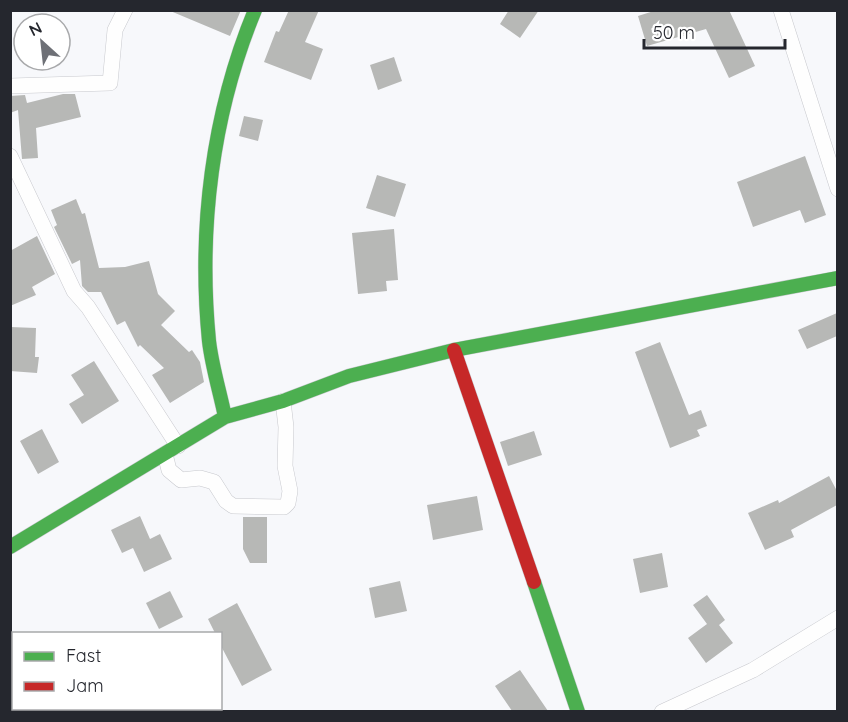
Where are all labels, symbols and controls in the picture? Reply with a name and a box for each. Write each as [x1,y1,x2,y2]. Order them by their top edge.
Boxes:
north arrow [12,12,72,72]
scale bar [644,12,785,50]
text: N [25,17,45,40]
text: 50 m [653,21,695,44]
legend [12,632,222,710]
text: Fast [66,644,101,667]
text: Jam [66,674,104,697]

